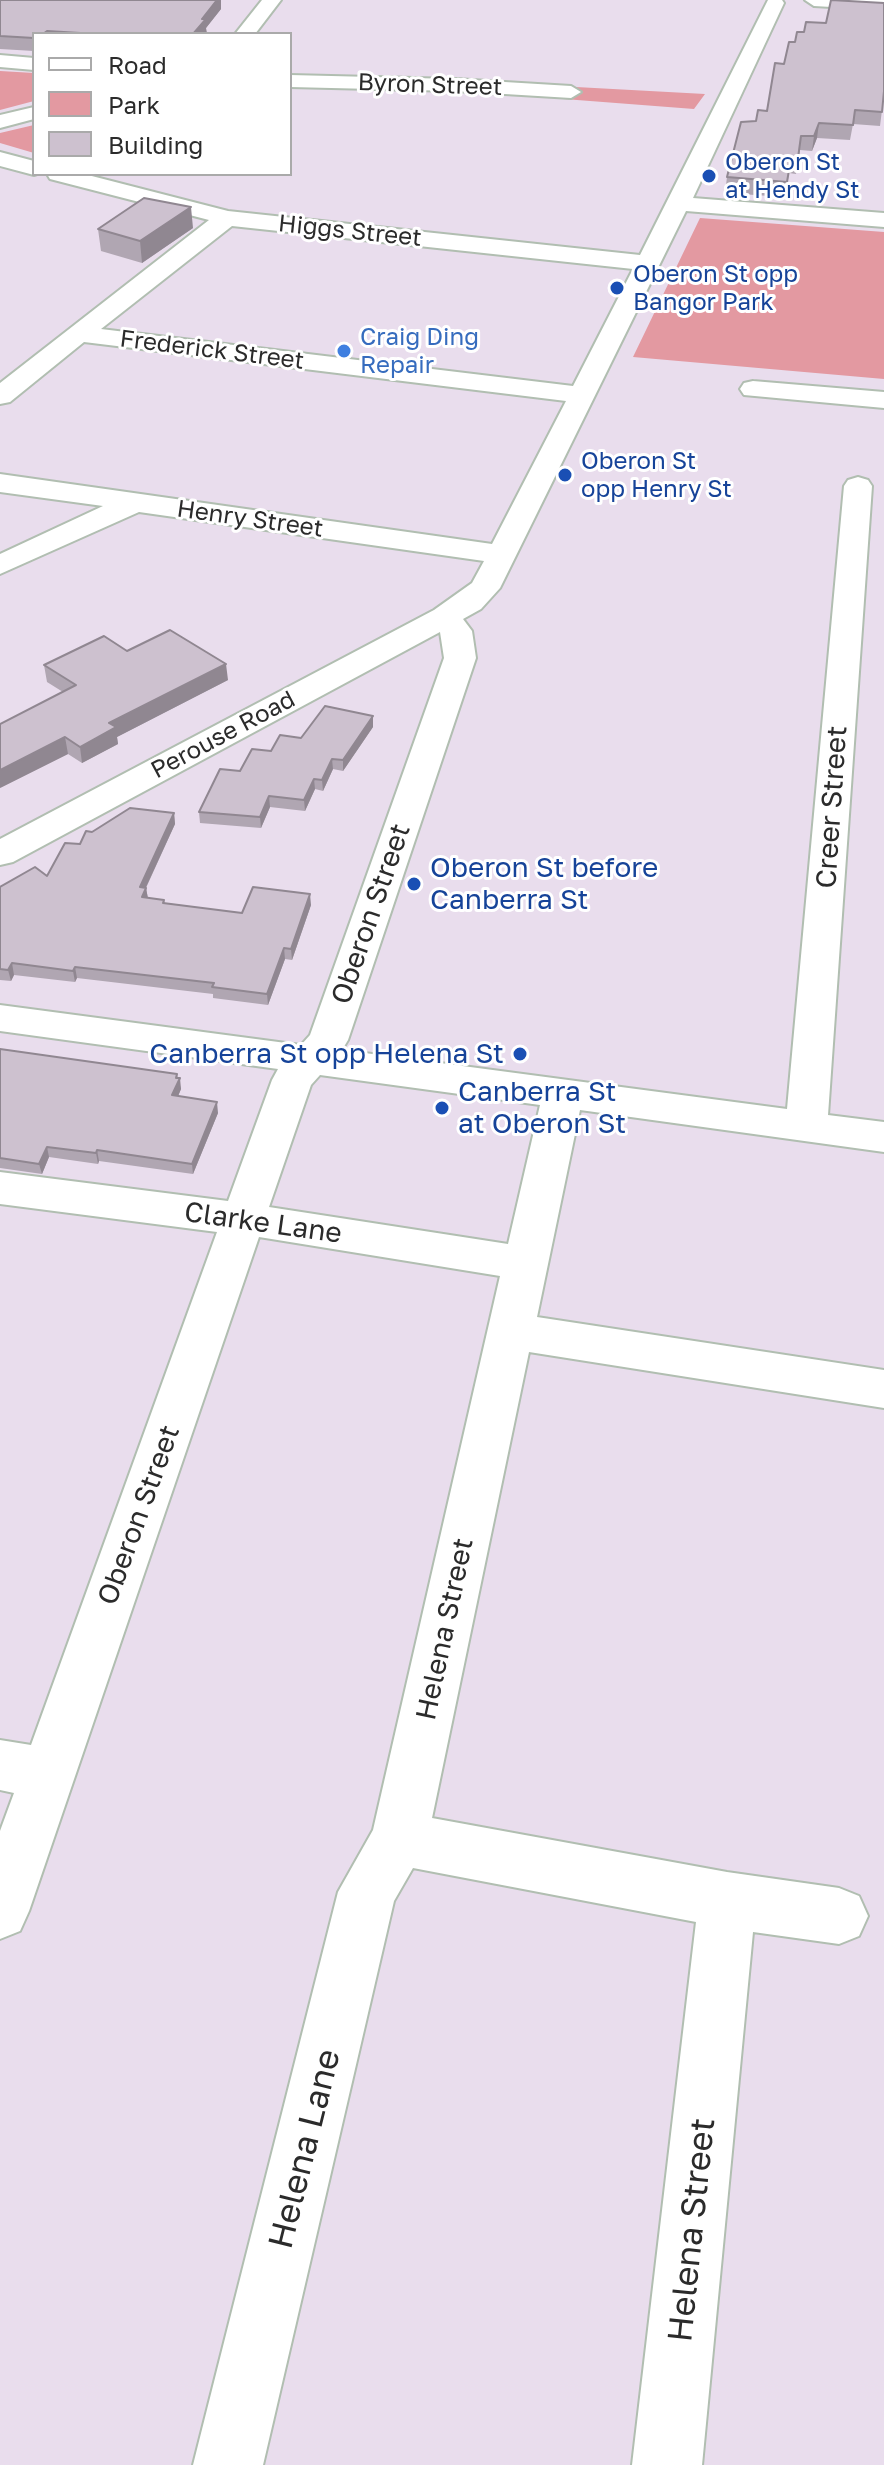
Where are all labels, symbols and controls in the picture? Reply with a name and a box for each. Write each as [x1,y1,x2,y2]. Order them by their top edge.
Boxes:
legend [32,32,292,176]
text: Road [108,50,167,79]
street label: Byron Street [357,68,503,102]
text: Park [108,90,160,119]
text: Building [108,130,203,159]
place label: Oberon St at Hendy St [725,148,860,204]
marker: Oberon St at Hendy St [700,167,718,185]
street label: Higgs Street [277,209,423,253]
place label: Oberon St opp Bangor Park [633,260,798,316]
marker: Oberon St opp Bangor Park [608,279,626,297]
place label: Craig Ding Repair [360,323,479,379]
street label: Frederick Street [118,324,306,376]
marker: Craig Ding Repair [335,342,353,360]
place label: Oberon St opp Henry St [581,447,732,503]
marker: Oberon St opp Henry St [556,466,574,484]
street label: Henry Street [175,494,325,544]
street label: Perouse Road [146,685,300,785]
street label: Creer Street [810,725,854,889]
street label: Oberon Street [324,819,418,1009]
place label: Oberon St before Canberra St [430,851,658,917]
marker: Oberon St before Canberra St [405,875,423,893]
place label: Canberra St opp Helena St [149,1037,504,1071]
marker: Canberra St opp Helena St [511,1045,529,1063]
place label: Canberra St at Oberon St [458,1075,626,1141]
marker: Canberra St at Oberon St [433,1099,451,1117]
street label: Clarke Lane [182,1195,344,1251]
street label: Oberon Street [91,1421,187,1609]
street label: Helena Street [409,1535,481,1723]
street label: Helena Lane [261,2045,349,2253]
street label: Helena Street [660,2116,724,2344]

